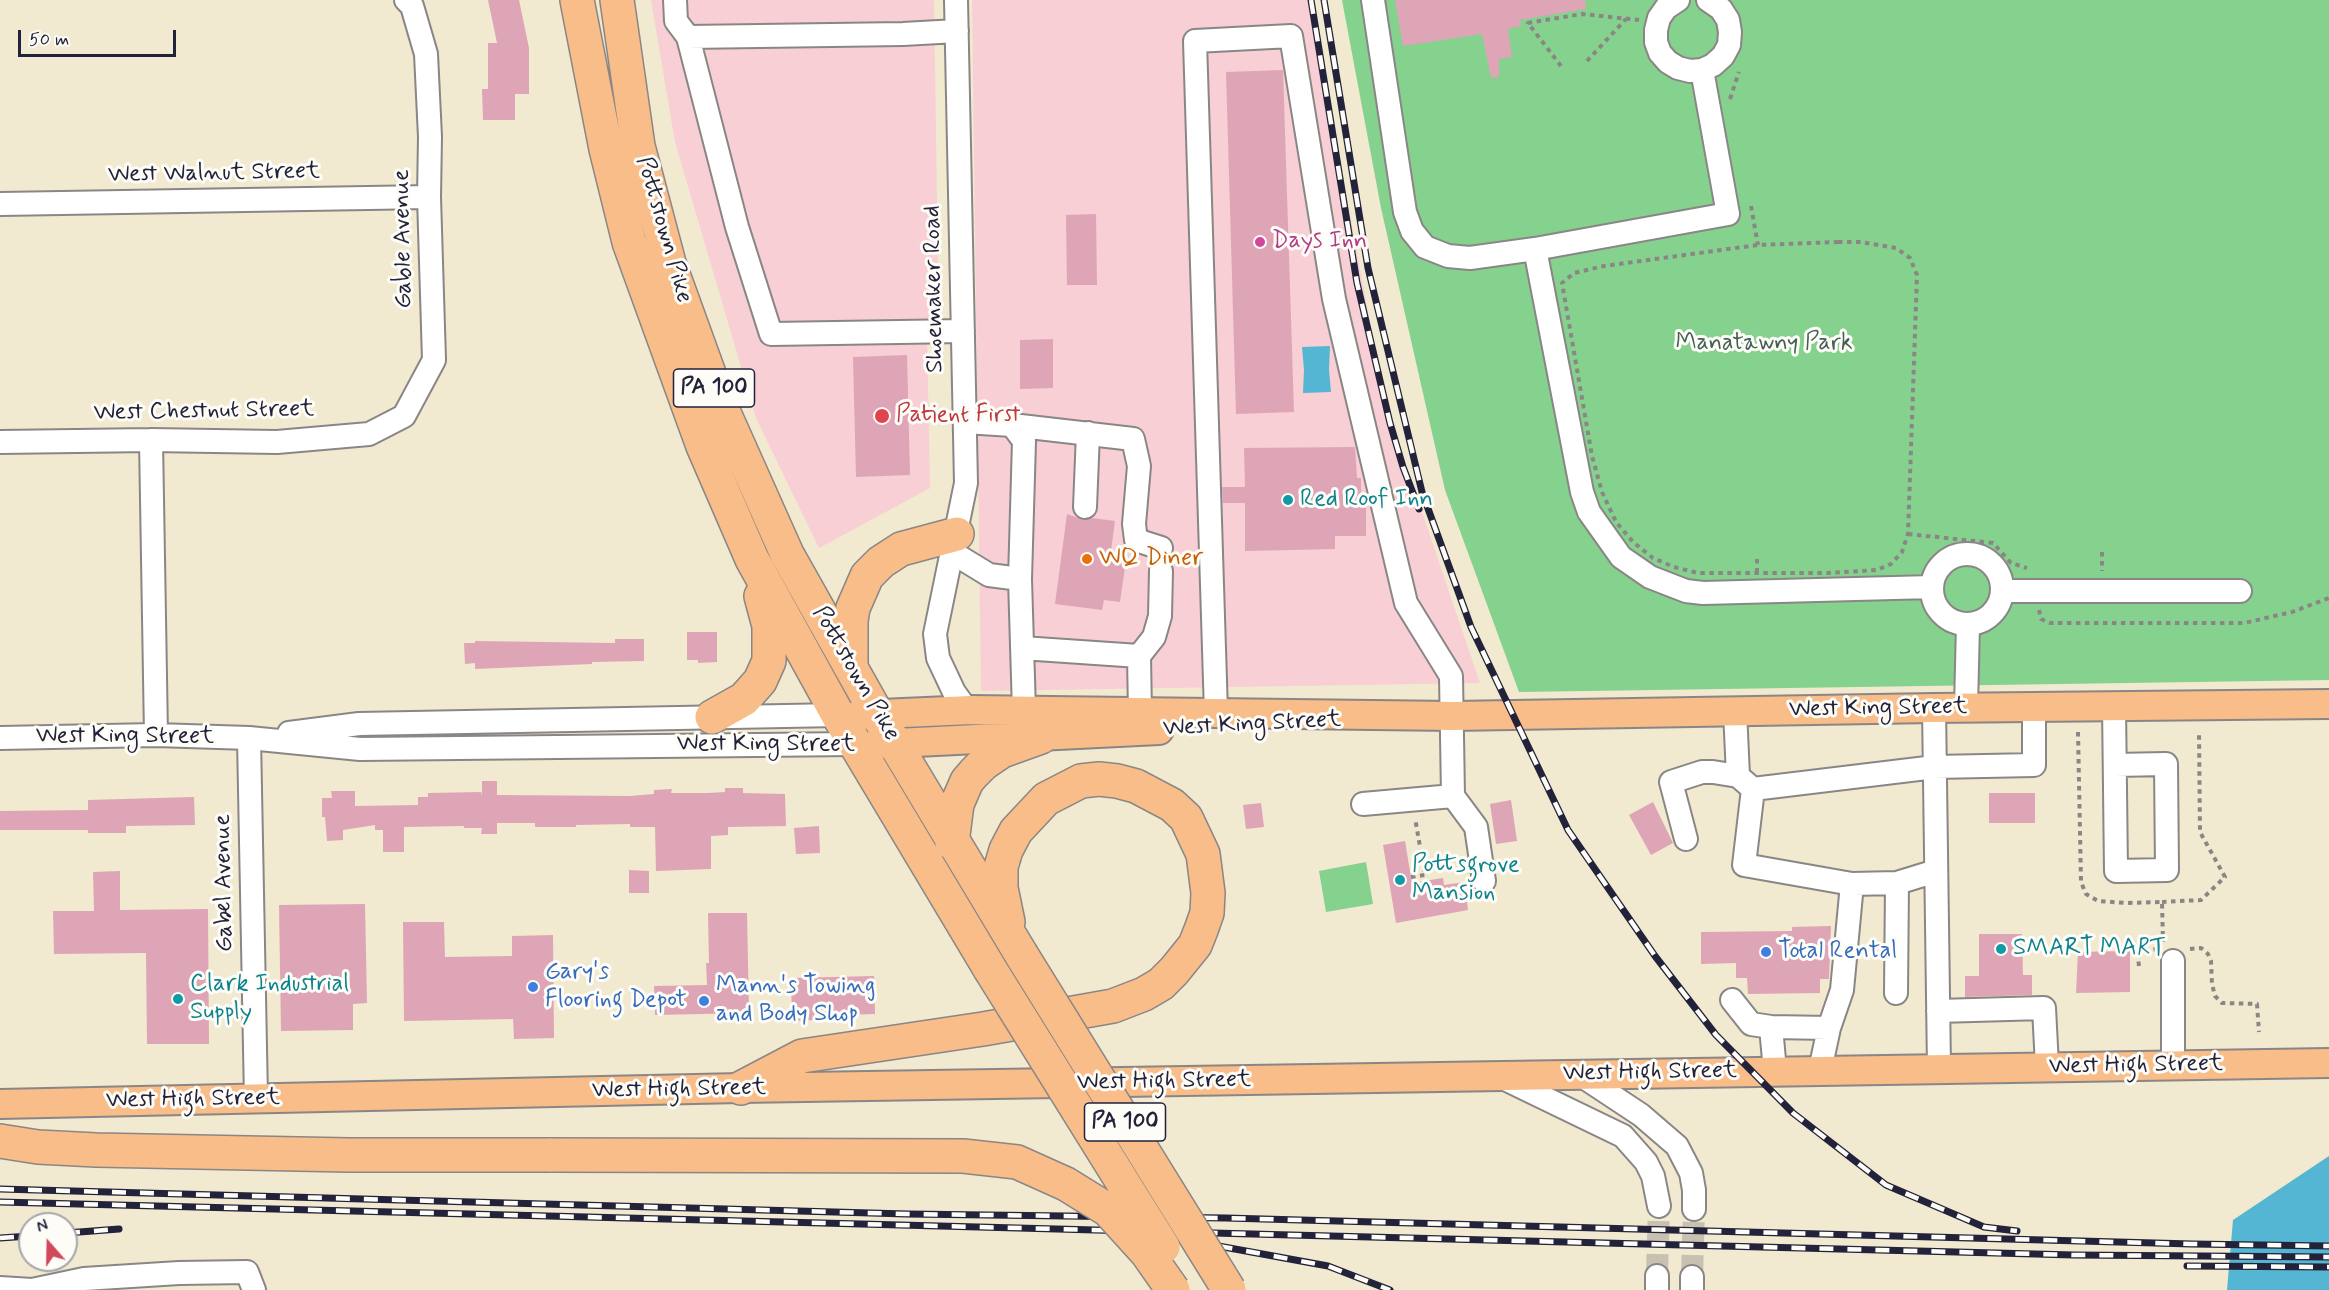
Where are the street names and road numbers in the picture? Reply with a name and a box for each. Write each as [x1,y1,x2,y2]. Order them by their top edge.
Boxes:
street label: Pottstown Pike [628,154,698,306]
street label: West Walnut Street [108,158,320,190]
street label: Gable Avenue [388,169,420,309]
street label: Shoemaker Road [919,205,951,373]
road number: PA 100 [674,369,754,407]
street label: West Chestnut Street [93,396,315,428]
street label: Pottstown Pike [805,602,905,746]
street label: West King Street [1789,693,1967,725]
street label: West King Street [1162,706,1342,744]
street label: West King Street [36,723,214,751]
street label: West King Street [677,731,855,759]
street label: Gabel Avenue [209,814,241,952]
street label: West High Street [2049,1050,2223,1082]
street label: West High Street [1563,1057,1737,1089]
street label: West High Street [1077,1066,1251,1098]
street label: West High Street [592,1074,766,1106]
street label: West High Street [106,1084,280,1116]
road number: PA 100 [1084,1103,1166,1141]

